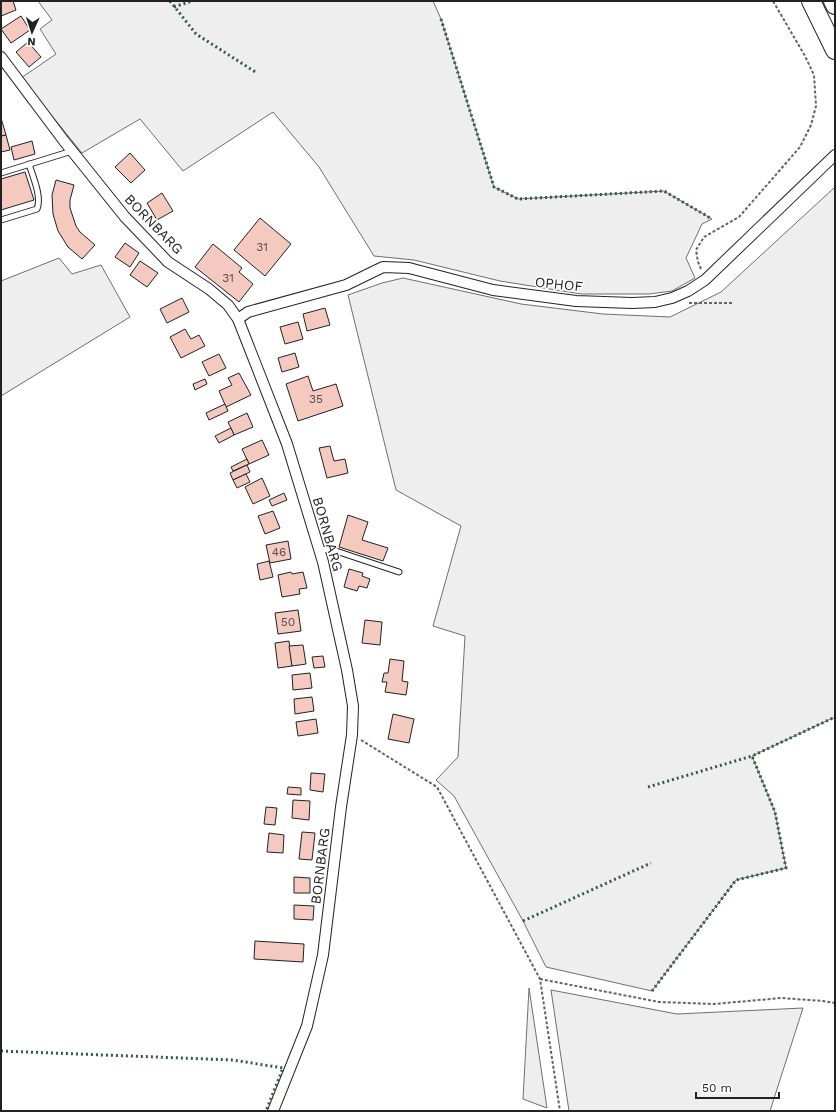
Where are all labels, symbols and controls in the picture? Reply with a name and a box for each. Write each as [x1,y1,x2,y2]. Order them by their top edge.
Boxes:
north arrow [12,12,52,52]
text: N [27,35,36,48]
street label: BORNBARG [122,191,186,257]
house number: 31 [256,240,268,254]
house number: 31 [222,271,234,285]
street label: OPHOF [534,274,584,294]
house number: 35 [309,392,323,406]
street label: BORNBARG [310,495,346,573]
house number: 46 [272,545,286,559]
house number: 50 [281,615,295,629]
street label: BORNBARG [307,827,333,905]
scale bar [696,1074,779,1100]
text: 50 m [702,1081,732,1095]

